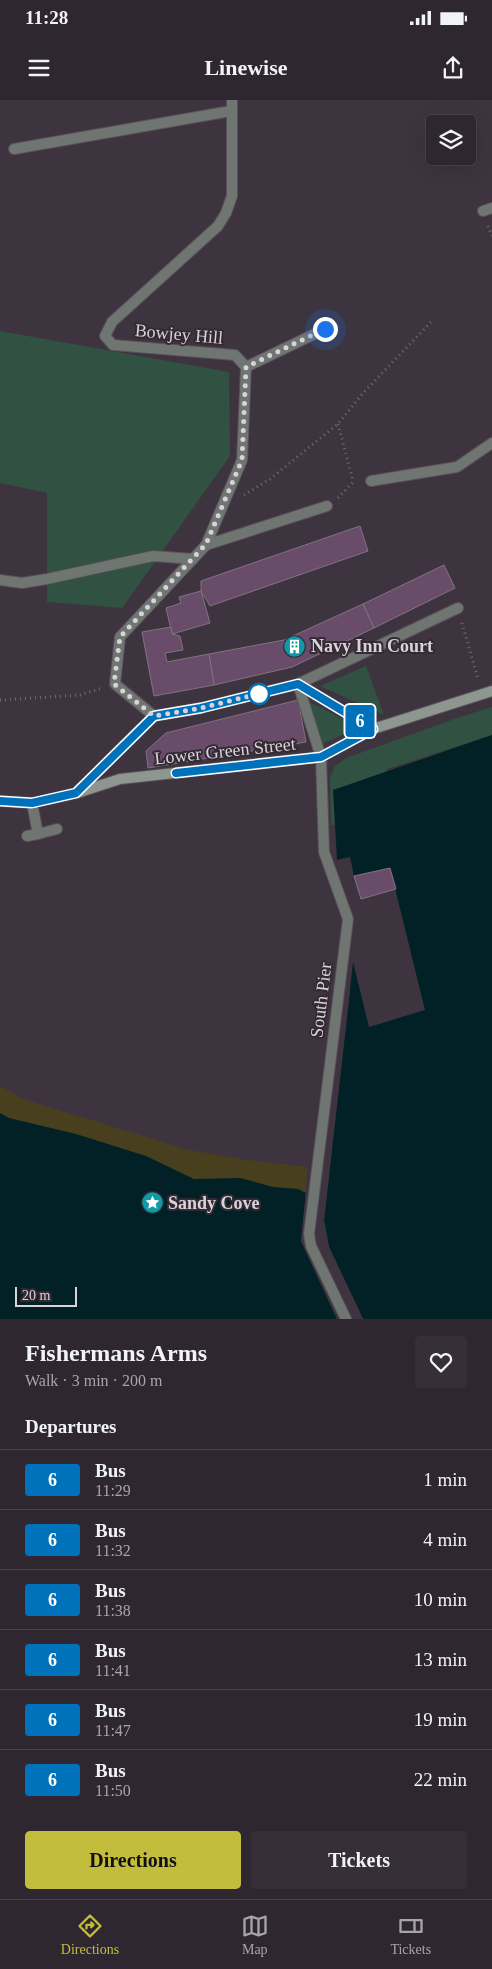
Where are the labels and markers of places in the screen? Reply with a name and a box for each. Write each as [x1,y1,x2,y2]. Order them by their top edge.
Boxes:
building icon: Navy Inn Court [283,634,307,658]
place label: Navy Inn Court [311,636,433,656]
unlabelled marker [248,683,270,705]
place icon: Sandy Cove [140,1191,164,1215]
place label: Sandy Cove [168,1193,260,1213]

